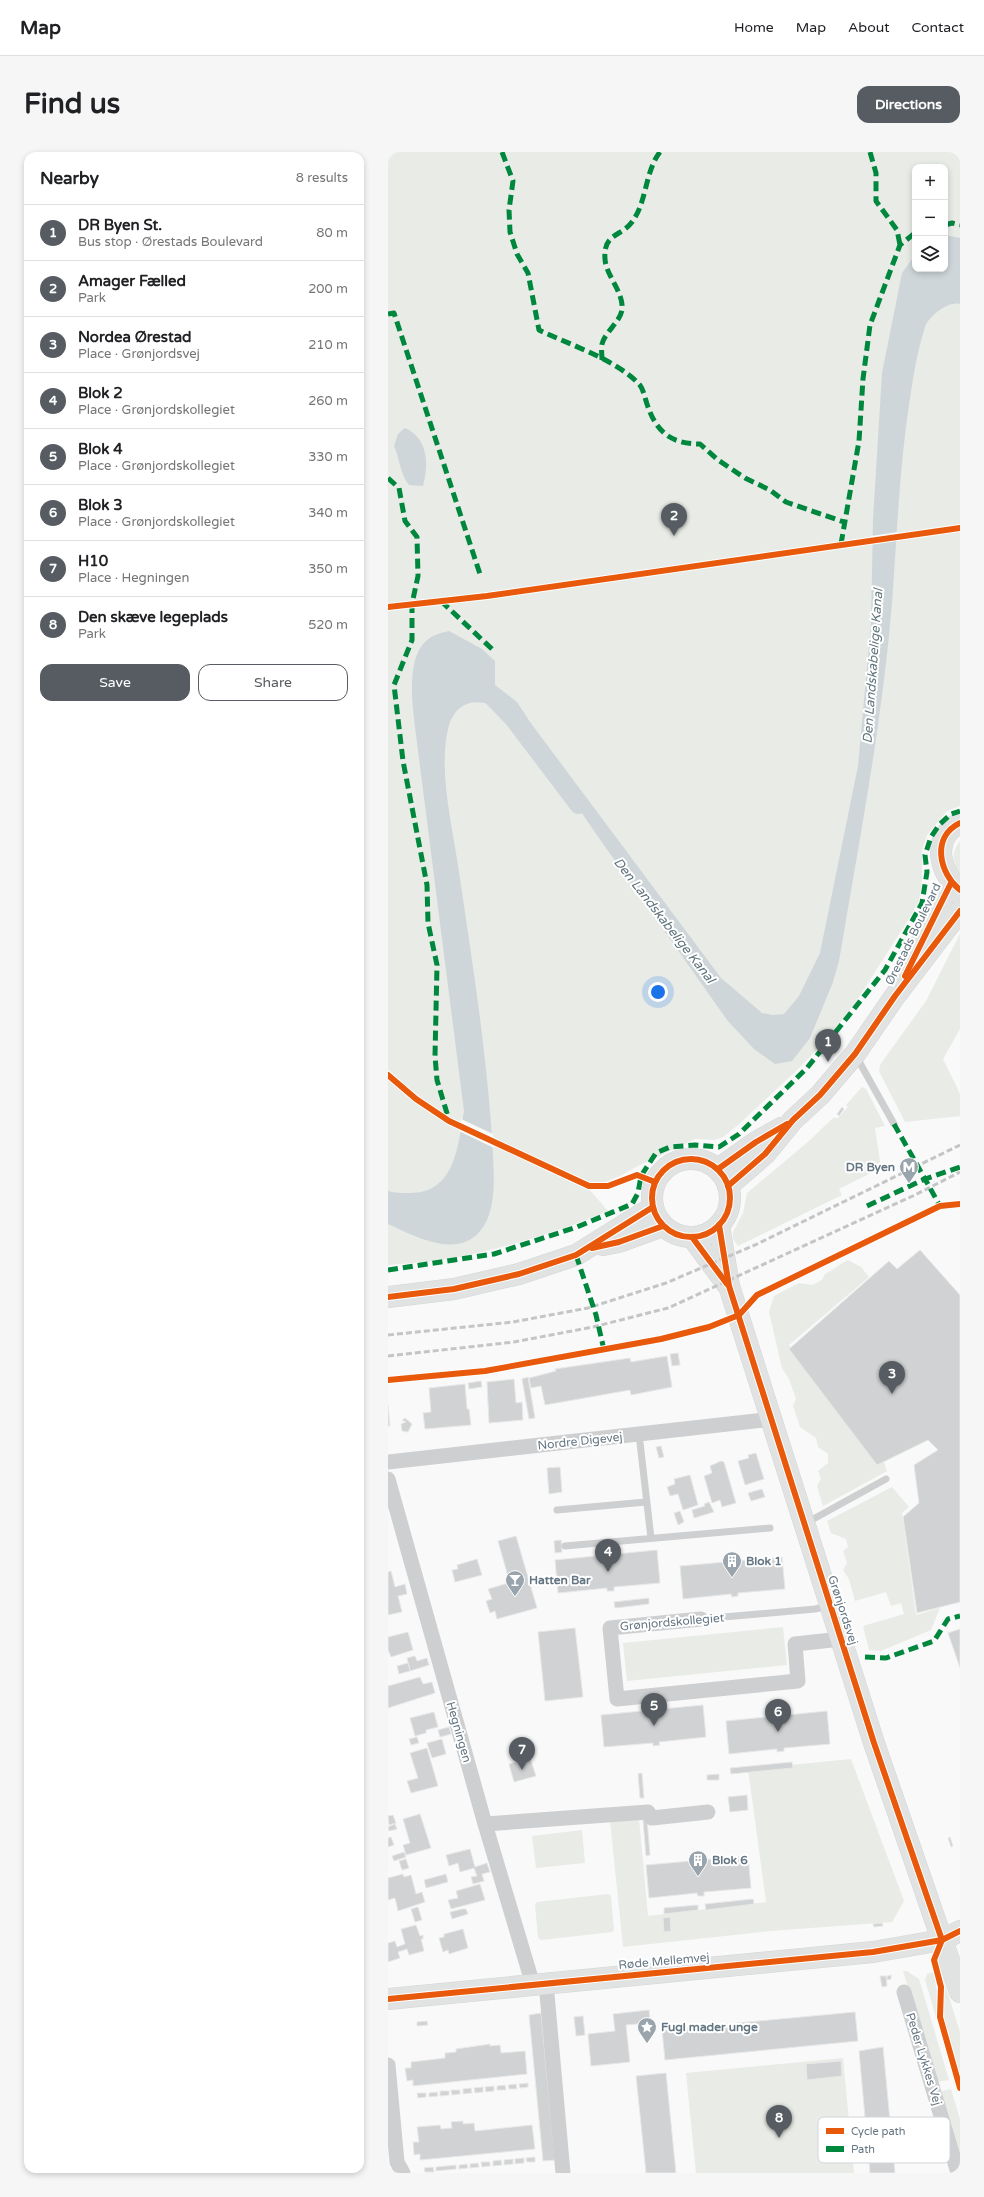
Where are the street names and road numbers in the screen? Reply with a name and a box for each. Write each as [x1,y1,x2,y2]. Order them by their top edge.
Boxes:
street label: Ørestads Boulevard [882,881,944,987]
street label: Nordre Digevej [537,1430,623,1452]
street label: Grønjordsvej [825,1573,861,1647]
street label: Grønjordskollegiet [619,1610,725,1634]
street label: Hegningen [444,1700,474,1764]
street label: Røde Mellemvej [618,1950,710,1972]
street label: Peder Lykkes Vej [903,2011,945,2107]

